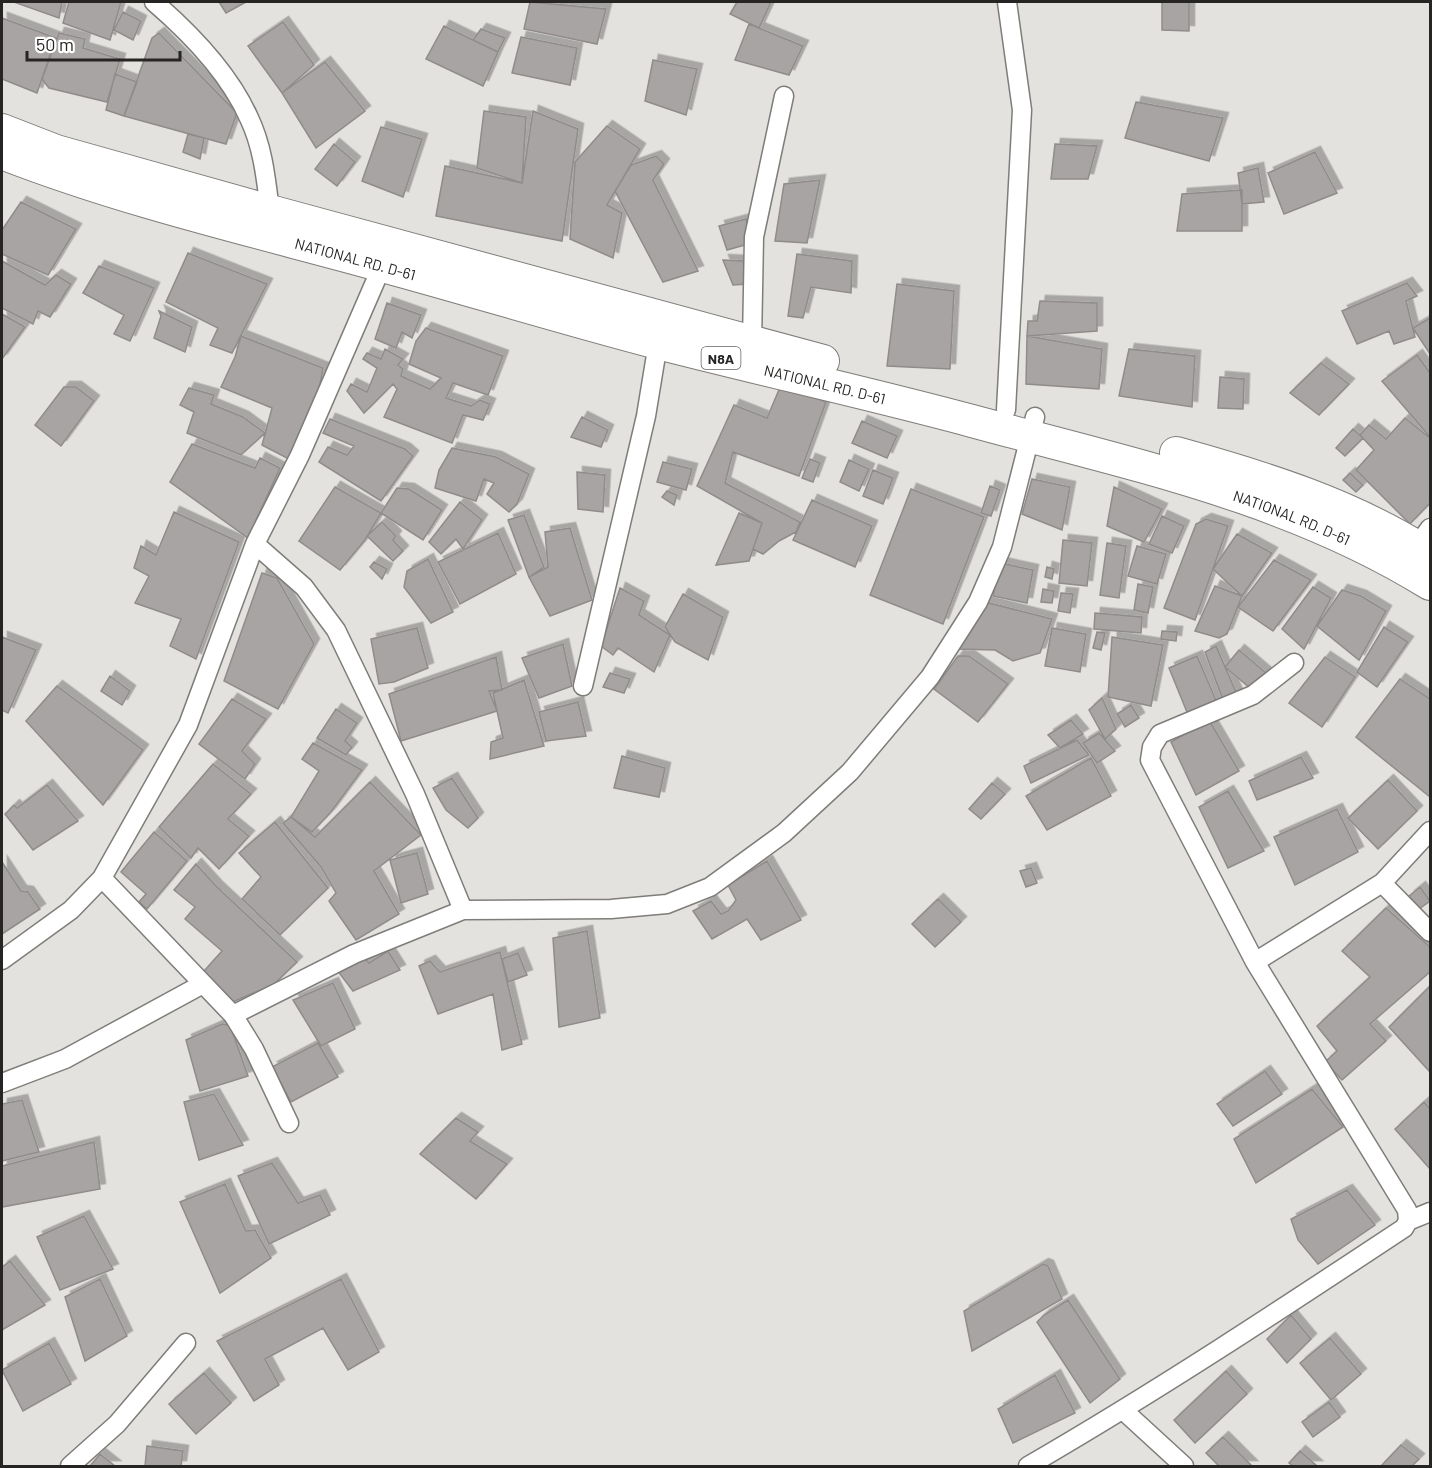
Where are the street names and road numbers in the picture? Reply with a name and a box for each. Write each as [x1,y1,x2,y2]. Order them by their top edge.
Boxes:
street label: NATIONAL RD. D-61 [293,234,418,284]
road number: N8A [702,347,740,369]
street label: NATIONAL RD. D-61 [762,361,887,407]
street label: NATIONAL RD. D-61 [1231,486,1353,549]

